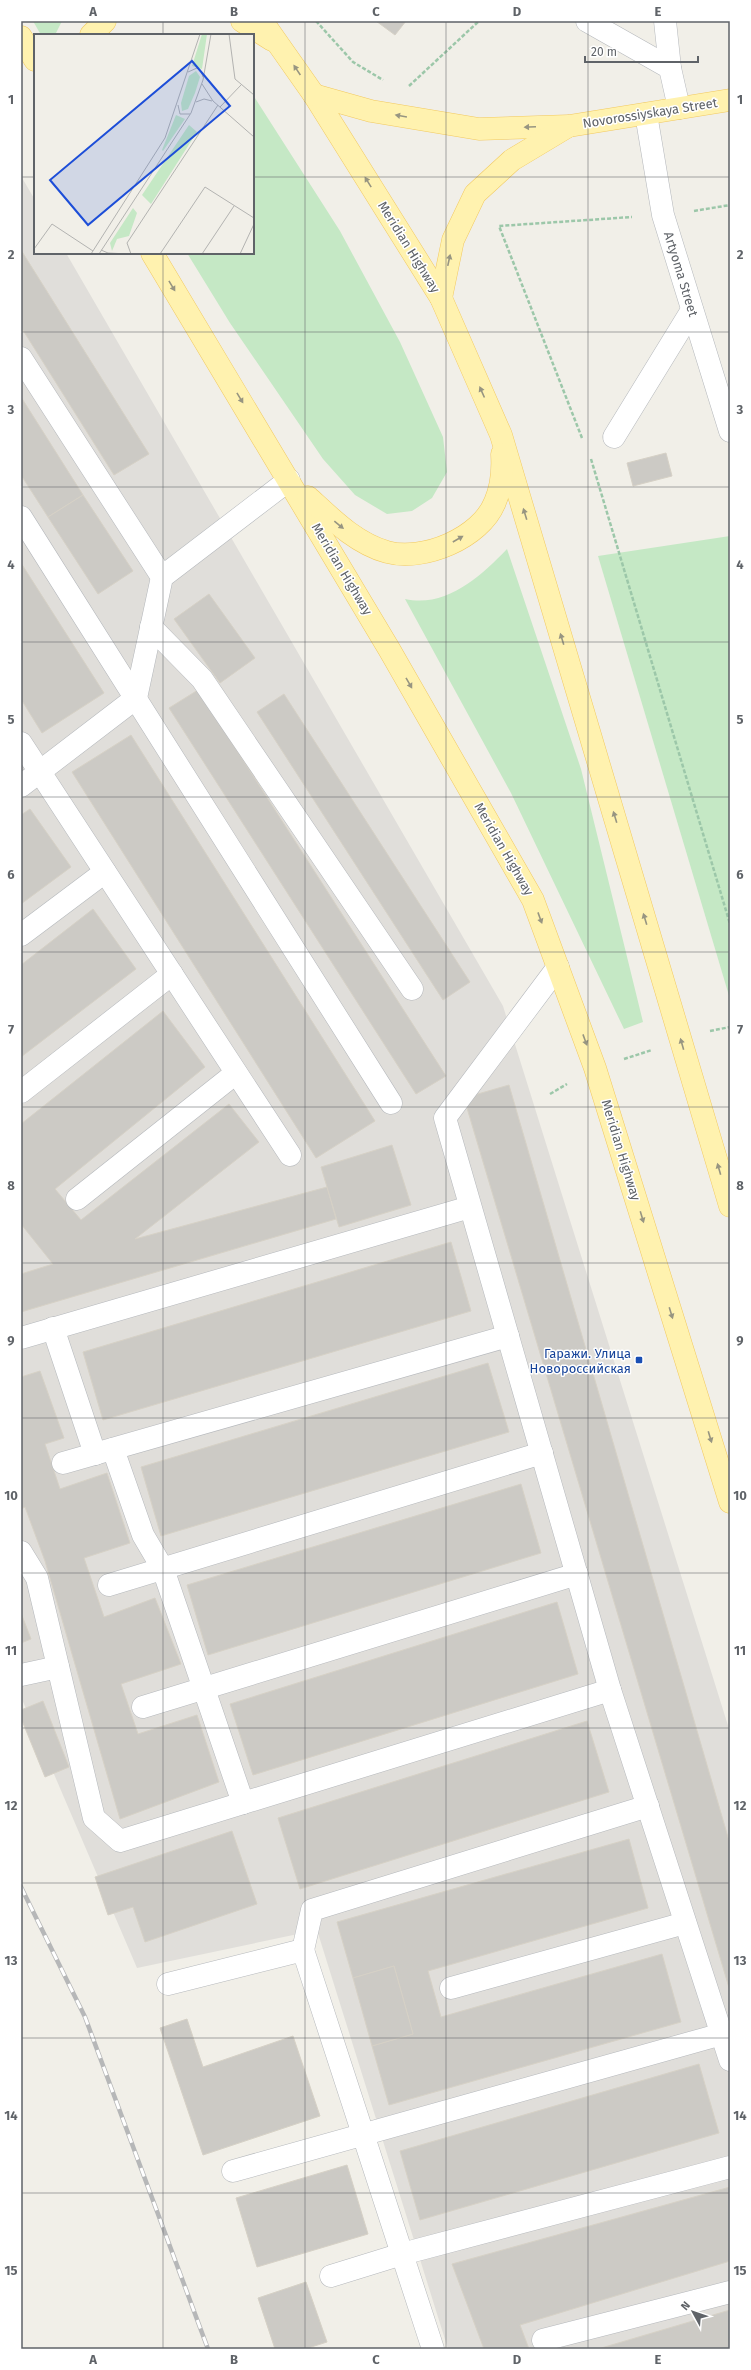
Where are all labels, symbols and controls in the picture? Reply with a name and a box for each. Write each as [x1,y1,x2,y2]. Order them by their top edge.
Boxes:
text: A [88,4,97,19]
text: B [230,4,238,19]
text: C [372,4,380,19]
text: D [513,4,522,19]
text: E [655,4,662,19]
inset map [34,34,254,254]
scale bar [585,38,698,64]
text: 20 m [591,45,617,59]
one-way arrow [293,65,301,75]
text: 1 [8,92,14,107]
text: 1 [737,92,743,107]
street label: Novorossiyskaya Street [582,95,719,131]
one-way arrow [395,113,407,119]
one-way arrow [523,124,536,130]
one-way arrow [365,176,372,188]
street label: Meridian Highway [375,199,443,296]
street label: Artyoma Street [661,230,701,319]
text: 2 [8,247,15,262]
text: 2 [737,247,744,262]
one-way arrow [446,254,452,266]
one-way arrow [169,280,176,292]
one-way arrow [479,386,485,398]
one-way arrow [236,392,243,404]
text: 3 [7,402,15,417]
text: 3 [736,402,744,417]
one-way arrow [522,508,528,520]
street label: Meridian Highway [309,520,376,618]
one-way arrow [333,520,344,529]
one-way arrow [452,535,464,542]
text: 4 [7,557,15,572]
text: 4 [736,557,744,572]
one-way arrow [559,633,565,645]
one-way arrow [405,677,412,689]
text: 5 [8,712,15,727]
text: 5 [737,712,744,727]
street label: Meridian Highway [471,800,537,899]
one-way arrow [612,811,618,823]
text: 6 [7,867,15,882]
text: 6 [736,867,744,882]
one-way arrow [537,913,543,925]
one-way arrow [642,913,648,925]
text: 7 [8,1022,14,1037]
text: 7 [737,1022,743,1037]
one-way arrow [583,1035,589,1047]
one-way arrow [679,1038,685,1050]
street label: Meridian Highway [599,1098,644,1203]
one-way arrow [716,1162,722,1174]
text: 8 [7,1178,15,1193]
text: 8 [736,1178,744,1193]
one-way arrow [639,1212,645,1224]
one-way arrow [668,1307,674,1319]
text: 9 [7,1333,15,1348]
text: 9 [736,1333,744,1348]
place label: Гаражи. Улица Новороссийская [530,1346,631,1376]
marker: Гаражи. Улица Новороссийская [634,1355,644,1365]
one-way arrow [707,1431,713,1443]
text: 10 [4,1488,18,1503]
text: 10 [733,1488,747,1503]
text: 11 [5,1643,17,1658]
text: 11 [734,1643,746,1658]
text: 12 [5,1798,18,1813]
text: 12 [734,1798,747,1813]
text: 13 [5,1953,18,1968]
text: 13 [734,1953,747,1968]
text: 14 [4,2108,18,2123]
text: 14 [733,2108,747,2123]
text: 15 [4,2263,18,2278]
text: 15 [733,2263,747,2278]
north arrow [673,2292,713,2332]
text: N [678,2299,693,2313]
text: A [88,2352,97,2367]
text: B [230,2352,238,2367]
text: C [372,2352,380,2367]
text: D [513,2352,522,2367]
text: E [655,2352,662,2367]

